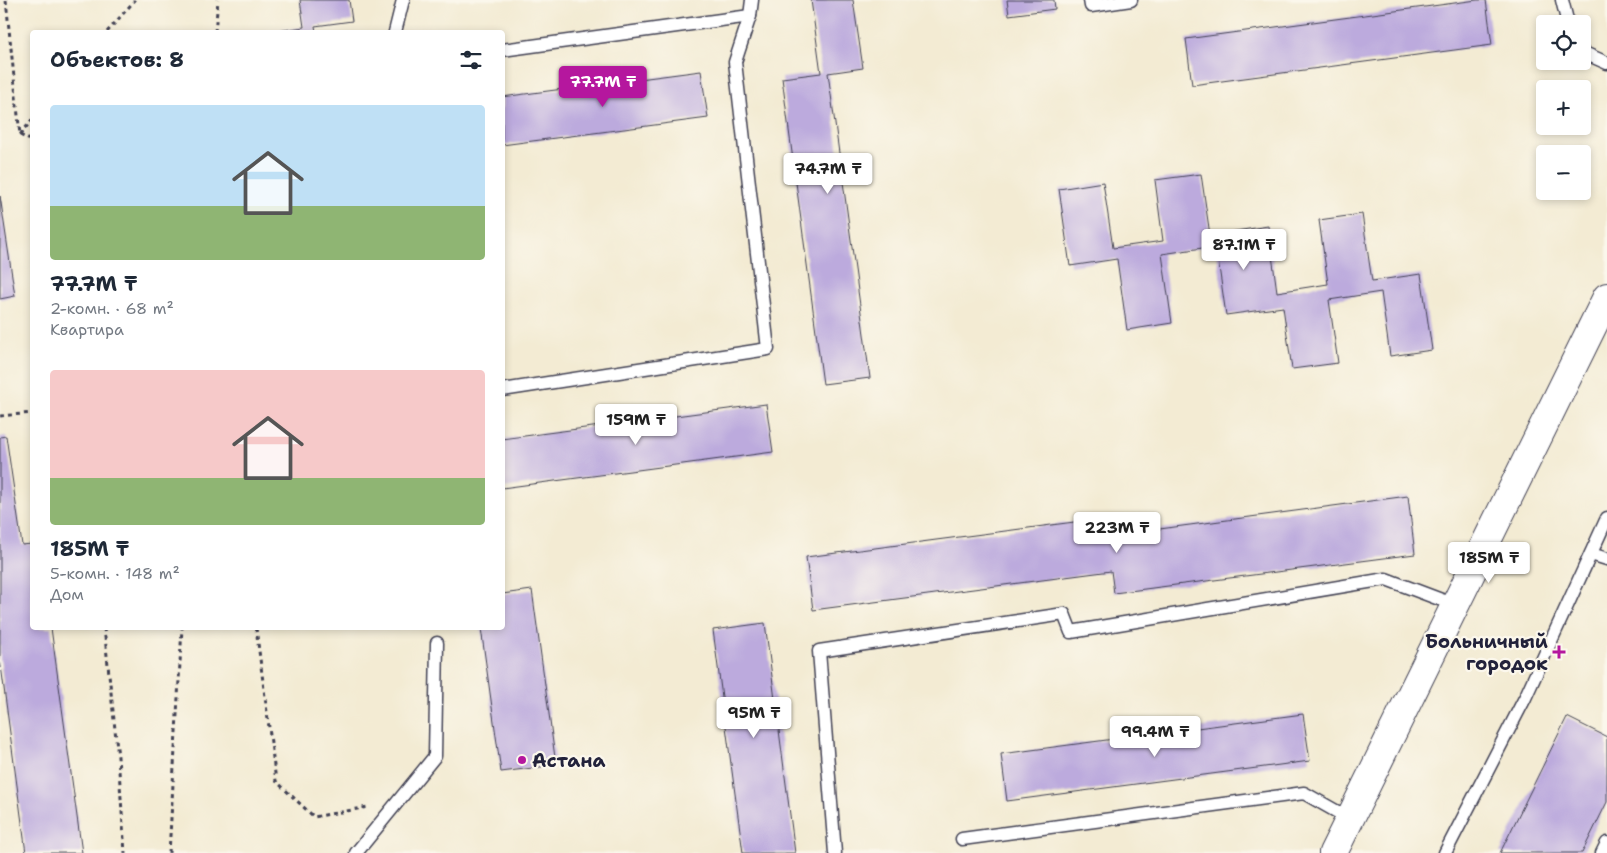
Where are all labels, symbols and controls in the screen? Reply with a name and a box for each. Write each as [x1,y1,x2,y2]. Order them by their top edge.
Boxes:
map controls [1536,15,1591,200]
button: locate [1536,15,1591,70]
text: Объектов: 8 [50,46,184,74]
icon: filters [457,46,485,74]
pin: 77.7M ₸ [557,66,649,108]
text: 77.7M ₸ [570,71,636,92]
button: + [1536,80,1591,135]
icon: home [223,138,313,228]
button: − [1536,145,1591,200]
pin: 74.7M ₸ [782,152,874,195]
text: 74.7M ₸ [794,158,862,179]
pin: 87.1M ₸ [1198,228,1290,271]
text: 87.1M ₸ [1212,234,1276,255]
text: 77.7M ₸ [50,270,137,298]
text: 2-комн. · 68 m² [50,298,174,319]
text: Квартира [50,319,124,340]
icon: home [223,403,313,493]
pin: 159M ₸ [595,404,677,446]
text: 159M ₸ [606,409,666,430]
pin: 223M ₸ [1076,512,1158,554]
text: 223M ₸ [1084,517,1150,538]
text: 185M ₸ [50,535,129,563]
pin: 185M ₸ [1448,542,1530,584]
text: 185M ₸ [1459,547,1519,568]
text: 5-комн. · 148 m² [50,563,180,584]
text: Дом [50,584,84,605]
place label: Больничный городок [1425,629,1548,676]
marker: Больничный городок [1552,645,1566,659]
pin: 95M ₸ [719,696,789,739]
text: 95M ₸ [727,702,781,723]
pin: 99.4M ₸ [1109,716,1201,758]
text: 99.4M ₸ [1121,721,1189,742]
place label: Астана [532,748,605,773]
marker: Астана [516,754,528,766]

